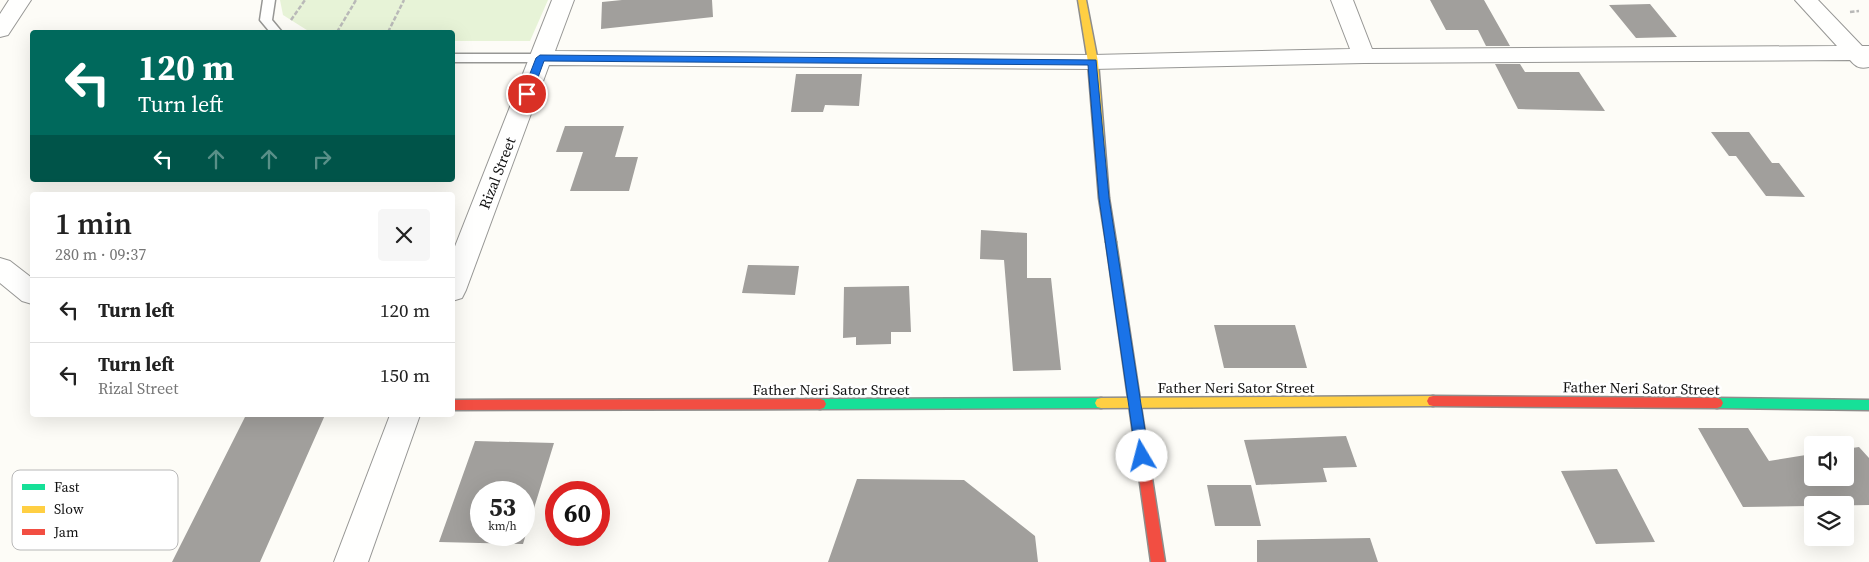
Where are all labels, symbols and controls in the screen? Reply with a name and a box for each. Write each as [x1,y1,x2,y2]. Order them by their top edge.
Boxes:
text: 120 m [138,44,234,92]
icon: left [55,50,120,115]
pin [506,73,548,115]
icon: arrive [513,80,541,108]
text: Turn left [138,89,223,119]
street label: Rizal Street [474,134,520,212]
icon: left [149,145,177,173]
icon: ahead [202,145,230,173]
icon: ahead [255,145,283,173]
icon: right [308,145,336,173]
text: 1 min [55,203,132,244]
button: close [378,209,430,261]
text: 280 m · 09:37 [55,243,146,265]
icon: left [55,296,83,324]
text: Turn left [98,297,174,323]
text: 120 m [380,297,430,323]
text: Turn left [98,351,174,377]
icon: left [55,361,83,389]
text: 150 m [380,362,430,388]
street label: Father Neri Sator Street [1562,376,1720,400]
text: Rizal Street [98,377,178,399]
street label: Father Neri Sator Street [1158,377,1315,398]
street label: Father Neri Sator Street [753,379,910,400]
position arrow [1115,429,1167,481]
map controls [1804,436,1854,546]
button: sound [1804,436,1854,486]
legend [12,470,178,550]
text: Fast [54,477,80,497]
speed limit sign: 60 [545,481,610,546]
text: 53 [489,490,516,524]
button: layers [1804,496,1854,546]
text: Slow [54,499,84,519]
text: km/h [488,518,517,534]
text: Jam [53,522,79,542]

